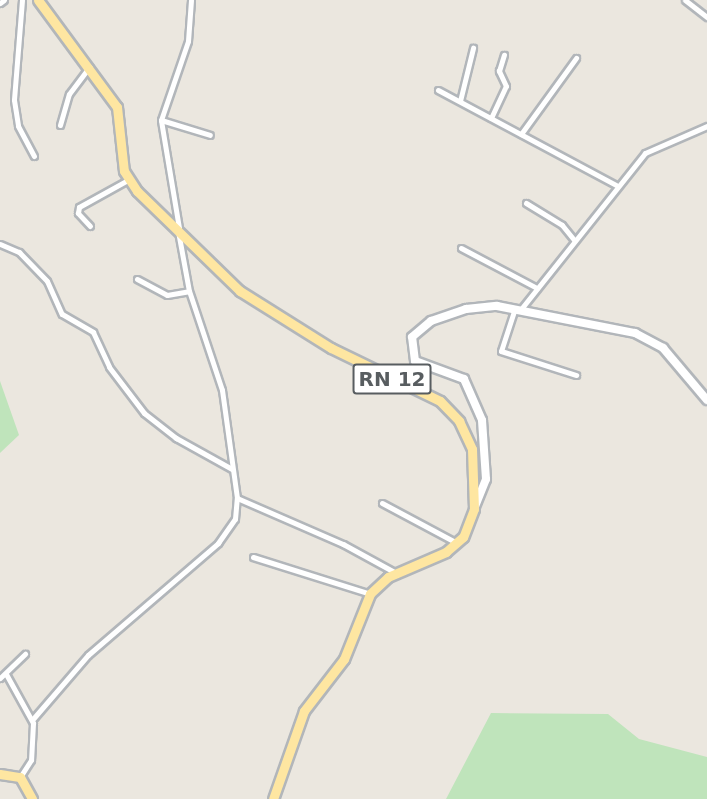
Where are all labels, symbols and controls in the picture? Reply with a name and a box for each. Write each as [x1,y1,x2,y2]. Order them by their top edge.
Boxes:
road number: RN 12 [352,362,432,396]

